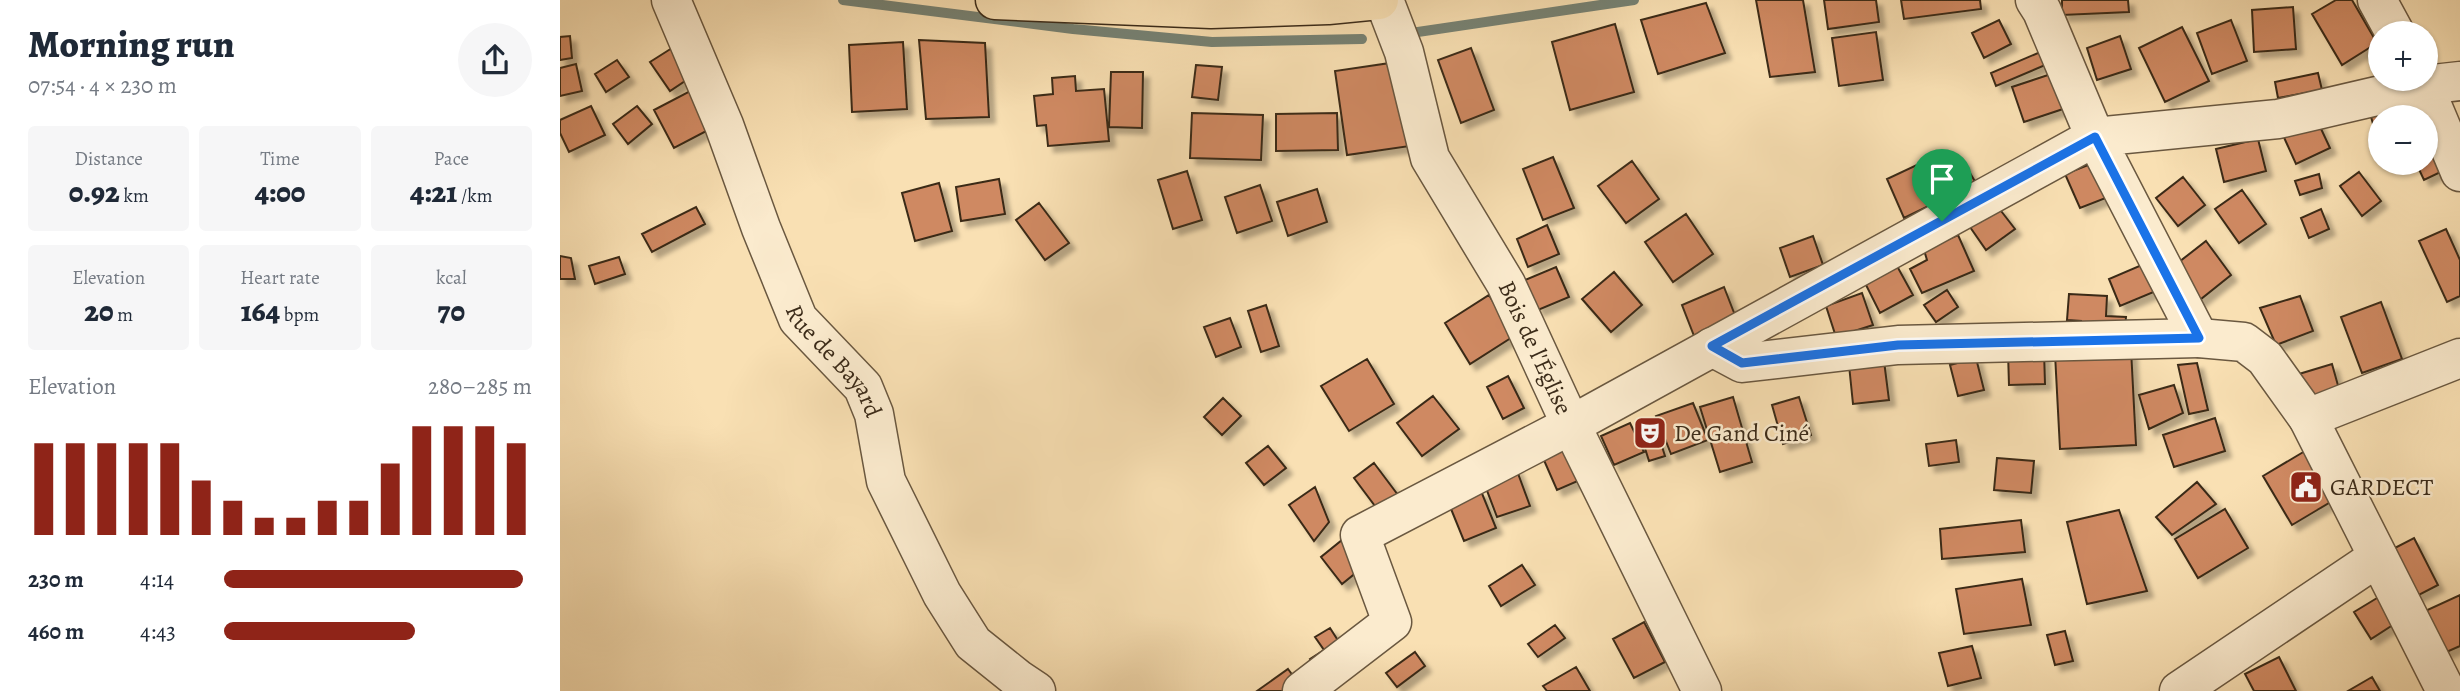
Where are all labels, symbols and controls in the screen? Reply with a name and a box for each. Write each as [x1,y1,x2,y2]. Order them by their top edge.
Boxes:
text: Morning run [28,18,235,70]
map controls [2368,21,2438,175]
button: + [2368,21,2438,91]
button: share [458,23,532,97]
text: 07:54 · 4 × 230 m [28,70,177,101]
button: − [2368,105,2438,175]
text: Distance [75,146,143,172]
text: Time [260,146,300,172]
text: Pace [434,146,469,172]
pin [1912,149,1972,221]
icon: arrive [1923,160,1961,198]
text: 0.92 [69,172,120,212]
text: 4:00 [255,172,305,212]
text: 4:21 [410,172,457,212]
text: km [120,183,149,209]
text: /km [457,183,493,209]
text: Elevation [72,265,145,291]
text: Heart rate [240,265,320,291]
text: kcal [436,265,467,291]
street label: Bois de l'Église [1491,275,1580,420]
text: 20 [84,291,114,331]
text: 164 [241,291,280,331]
text: 70 [438,291,465,331]
street label: Rue de Bayard [778,300,890,422]
text: m [114,302,133,328]
text: bpm [280,302,319,328]
text: Elevation [28,371,116,402]
text: 280–285 m [428,371,532,402]
theatre icon: De Gand Ciné [1631,414,1669,452]
place label: De Gand Ciné [1674,417,1809,449]
public building icon: GARDECT [2287,468,2325,506]
place label: GARDECT [2330,471,2433,503]
text: 230 m [28,564,84,595]
text: 4:14 [140,564,174,595]
text: 460 m [28,616,84,647]
text: 4:43 [140,616,176,647]

